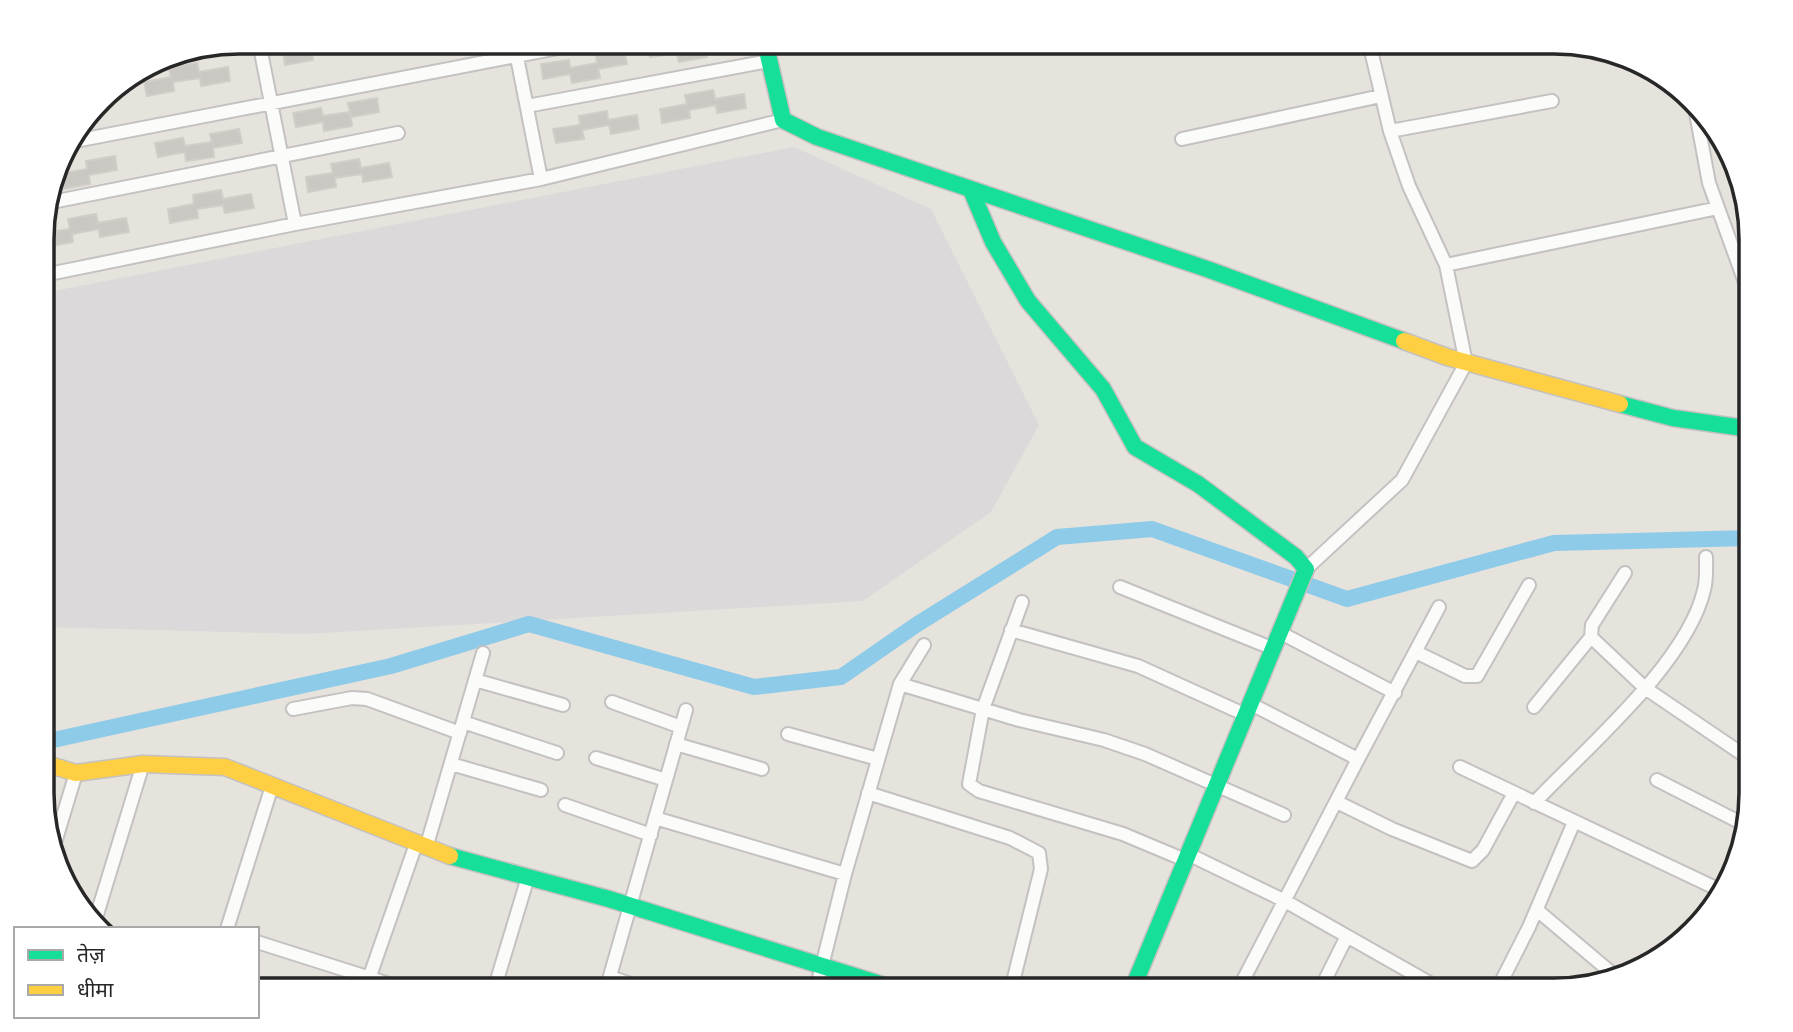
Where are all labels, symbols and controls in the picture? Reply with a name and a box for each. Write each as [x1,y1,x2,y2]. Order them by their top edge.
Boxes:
legend [14,927,259,1018]
text: तेज़ [77,941,105,967]
text: धीमा [77,976,114,1002]

